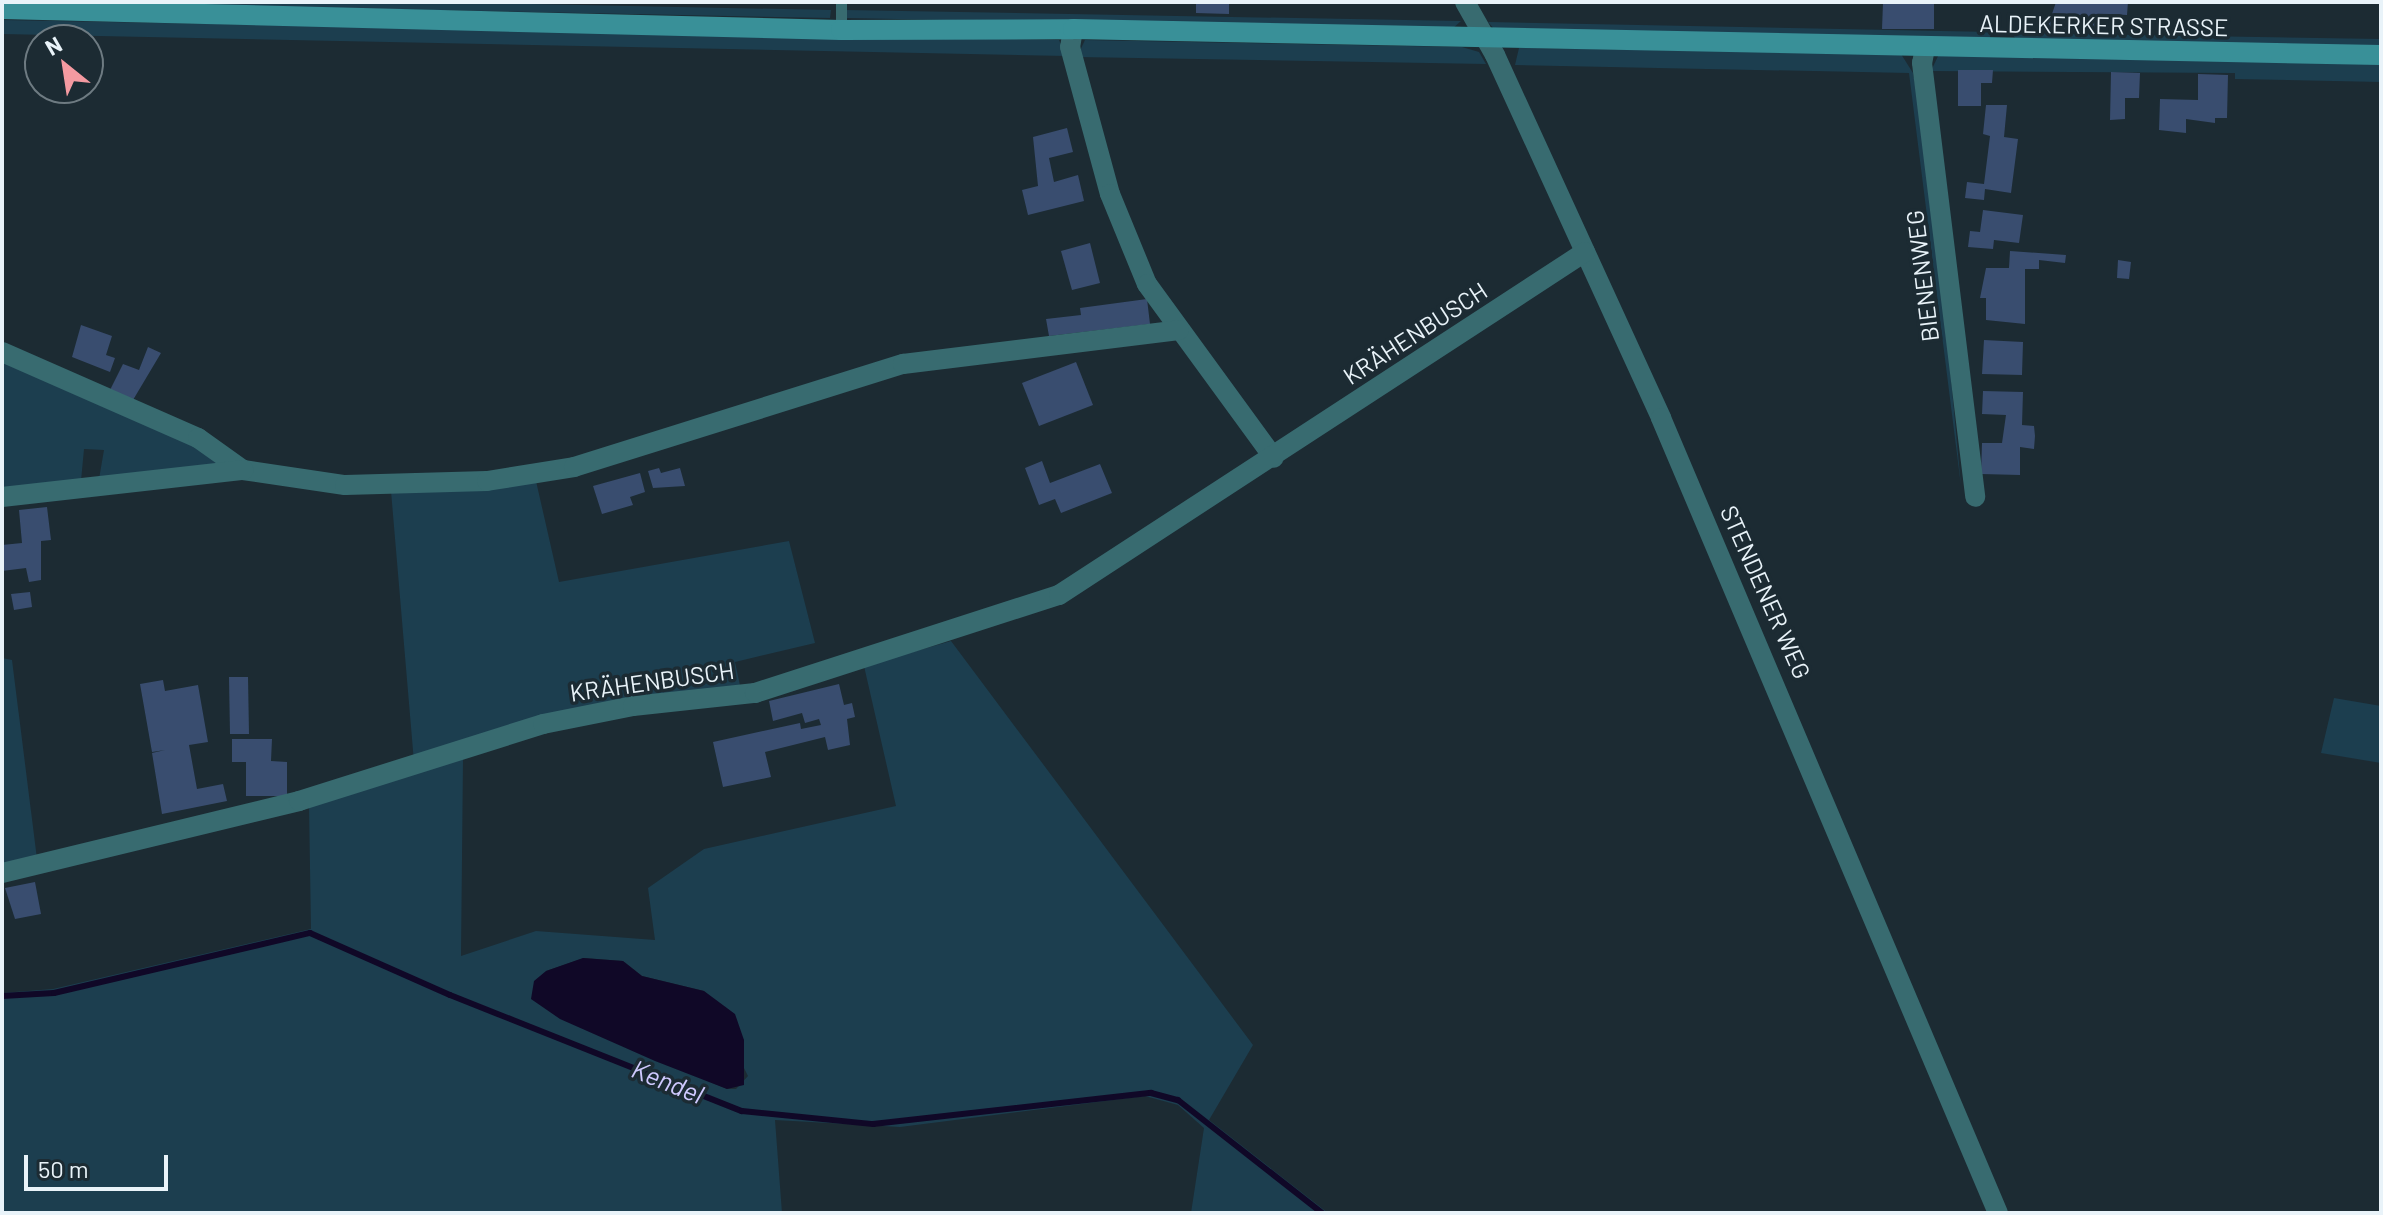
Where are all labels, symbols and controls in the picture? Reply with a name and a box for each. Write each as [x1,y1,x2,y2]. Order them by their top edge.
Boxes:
street label: ALDEKERKER STRASSE [1979,8,2229,42]
north arrow [24,24,104,104]
text: N [40,30,66,60]
street label: BIENENWEG [1900,209,1944,343]
street label: KRÄHENBUSCH [1338,276,1492,390]
street label: STENDENER WEG [1715,501,1817,683]
street label: KRÄHENBUSCH [568,655,736,707]
water label: Kendel [627,1053,709,1109]
scale bar [28,1139,172,1189]
text: 50 m [38,1154,89,1183]

